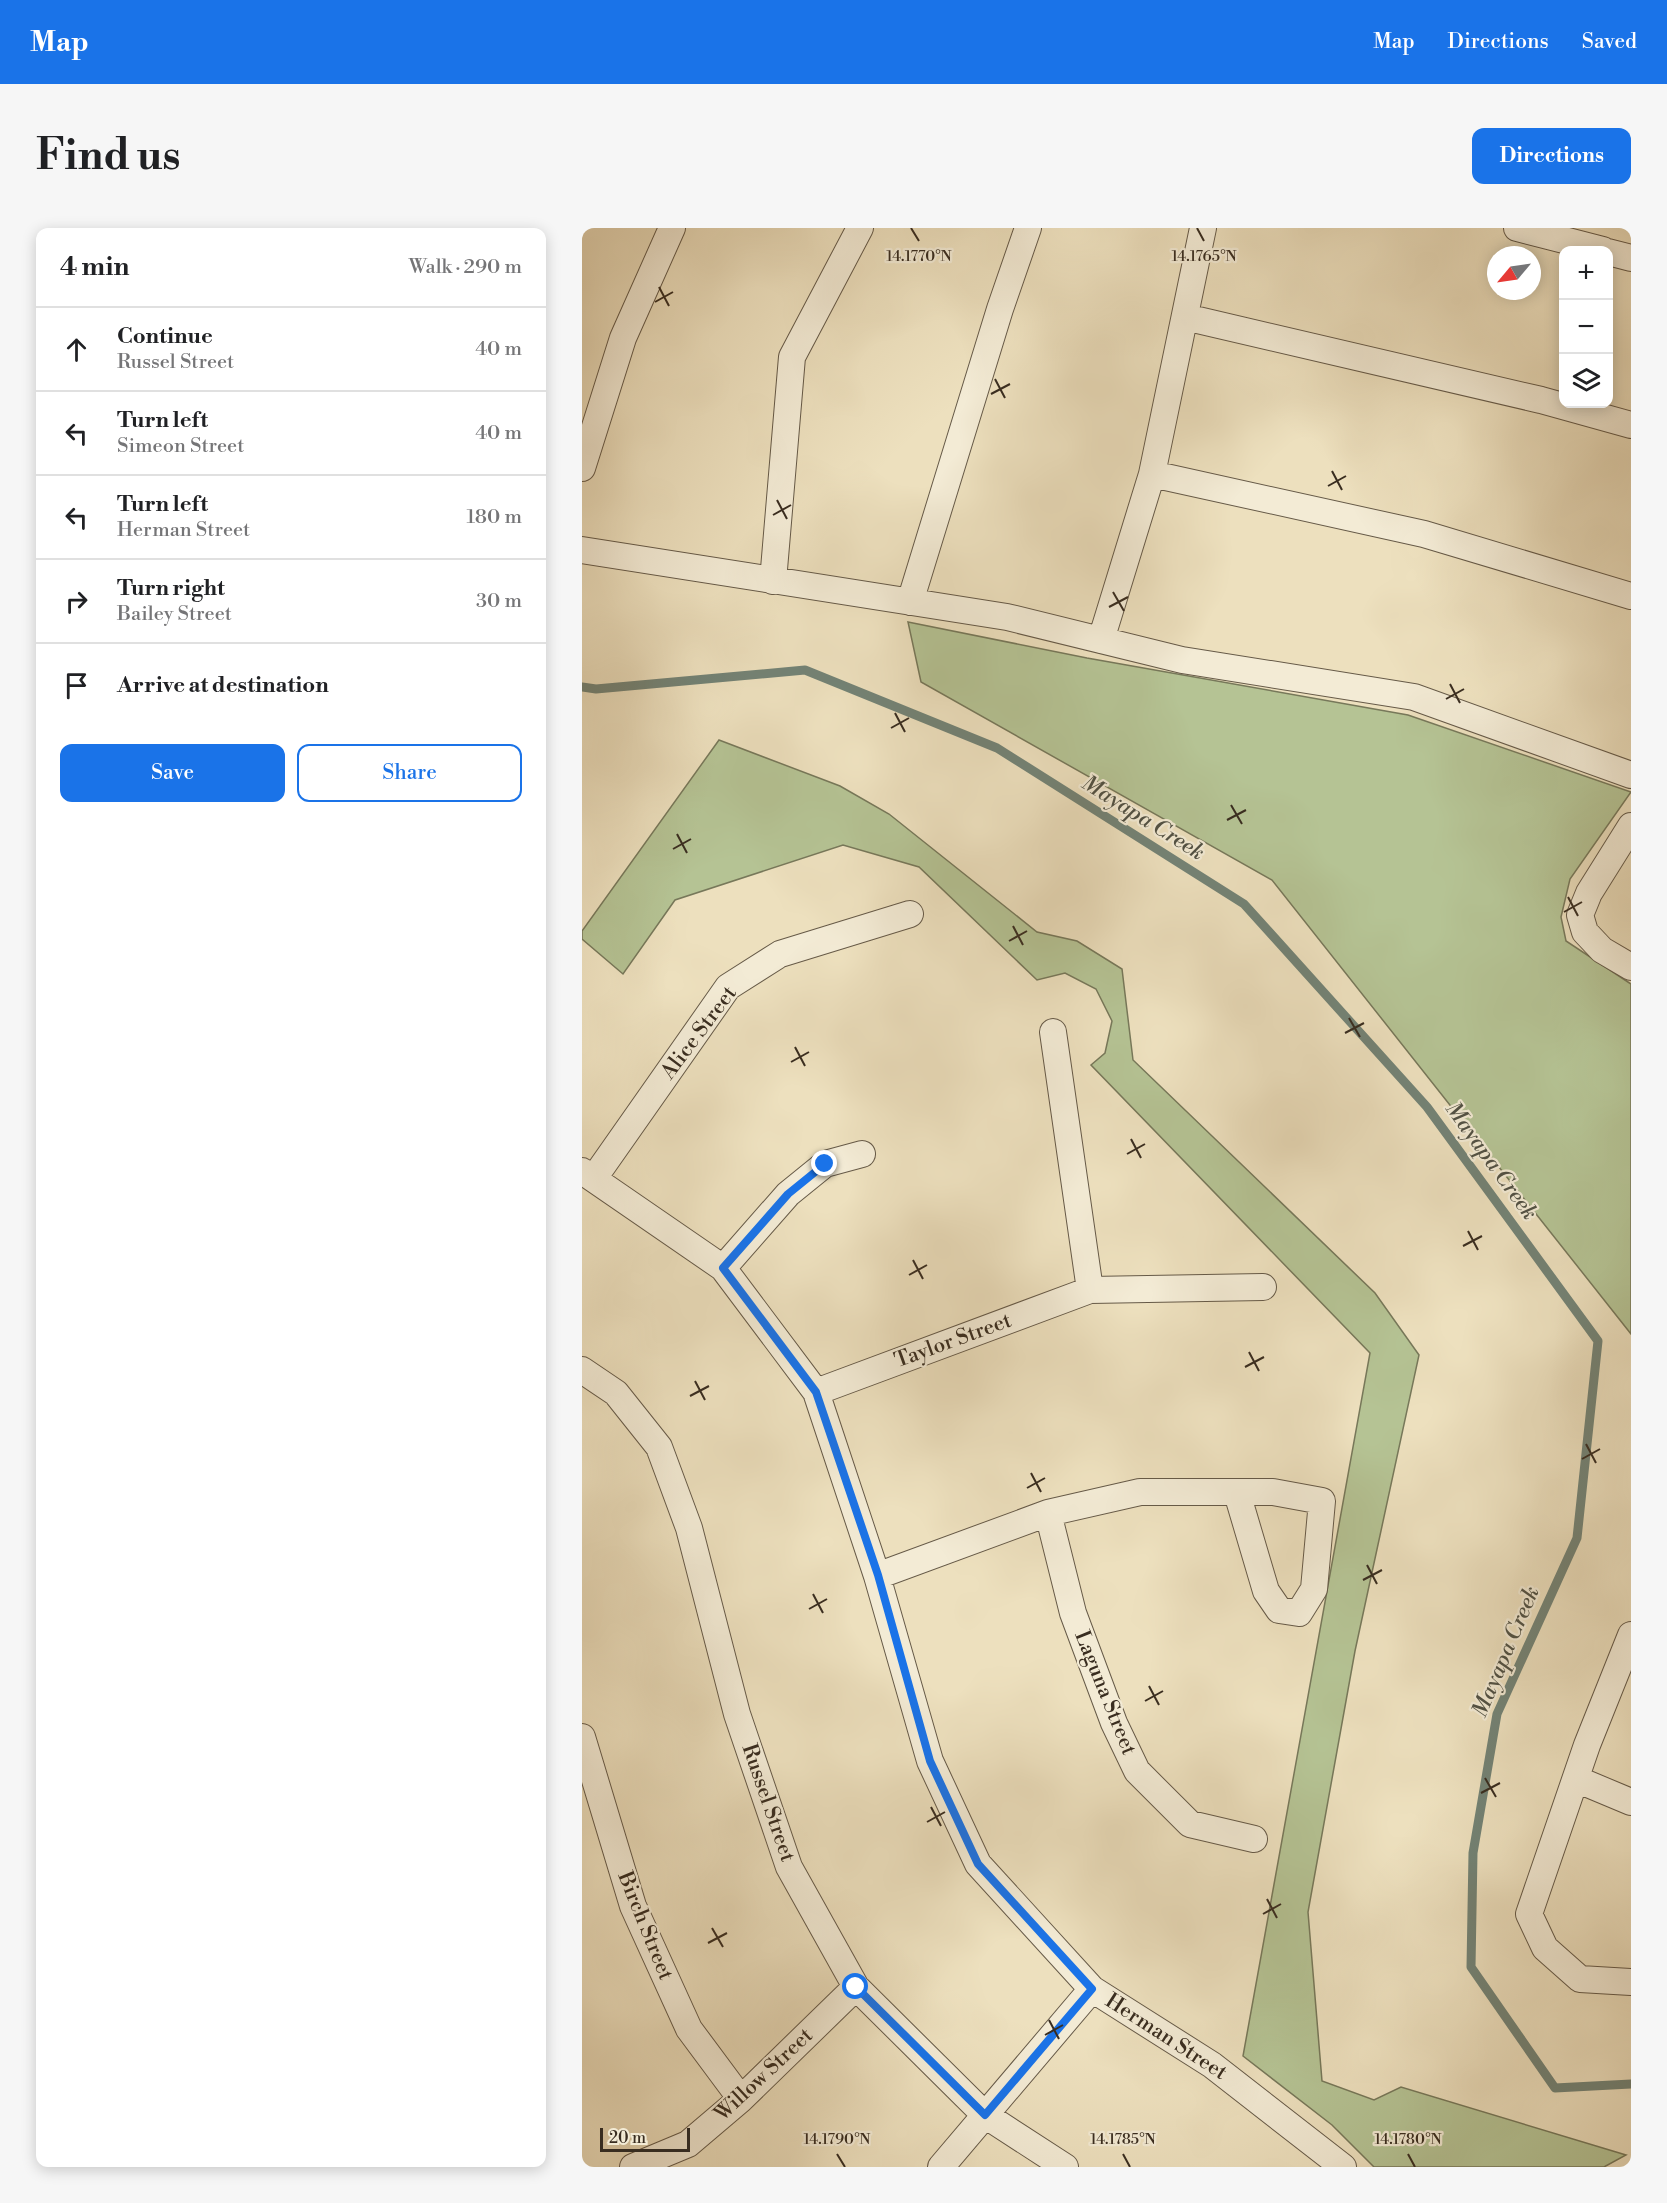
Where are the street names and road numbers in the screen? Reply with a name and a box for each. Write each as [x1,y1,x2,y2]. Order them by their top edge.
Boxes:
street label: Alice Street [655,981,743,1086]
street label: Taylor Street [891,1308,1016,1374]
street label: Laguna Street [1068,1627,1142,1760]
street label: Russel Street [736,1741,801,1866]
street label: Birch Street [611,1867,679,1985]
street label: Herman Street [1100,1988,1232,2086]
street label: Willow Street [709,2023,819,2128]

